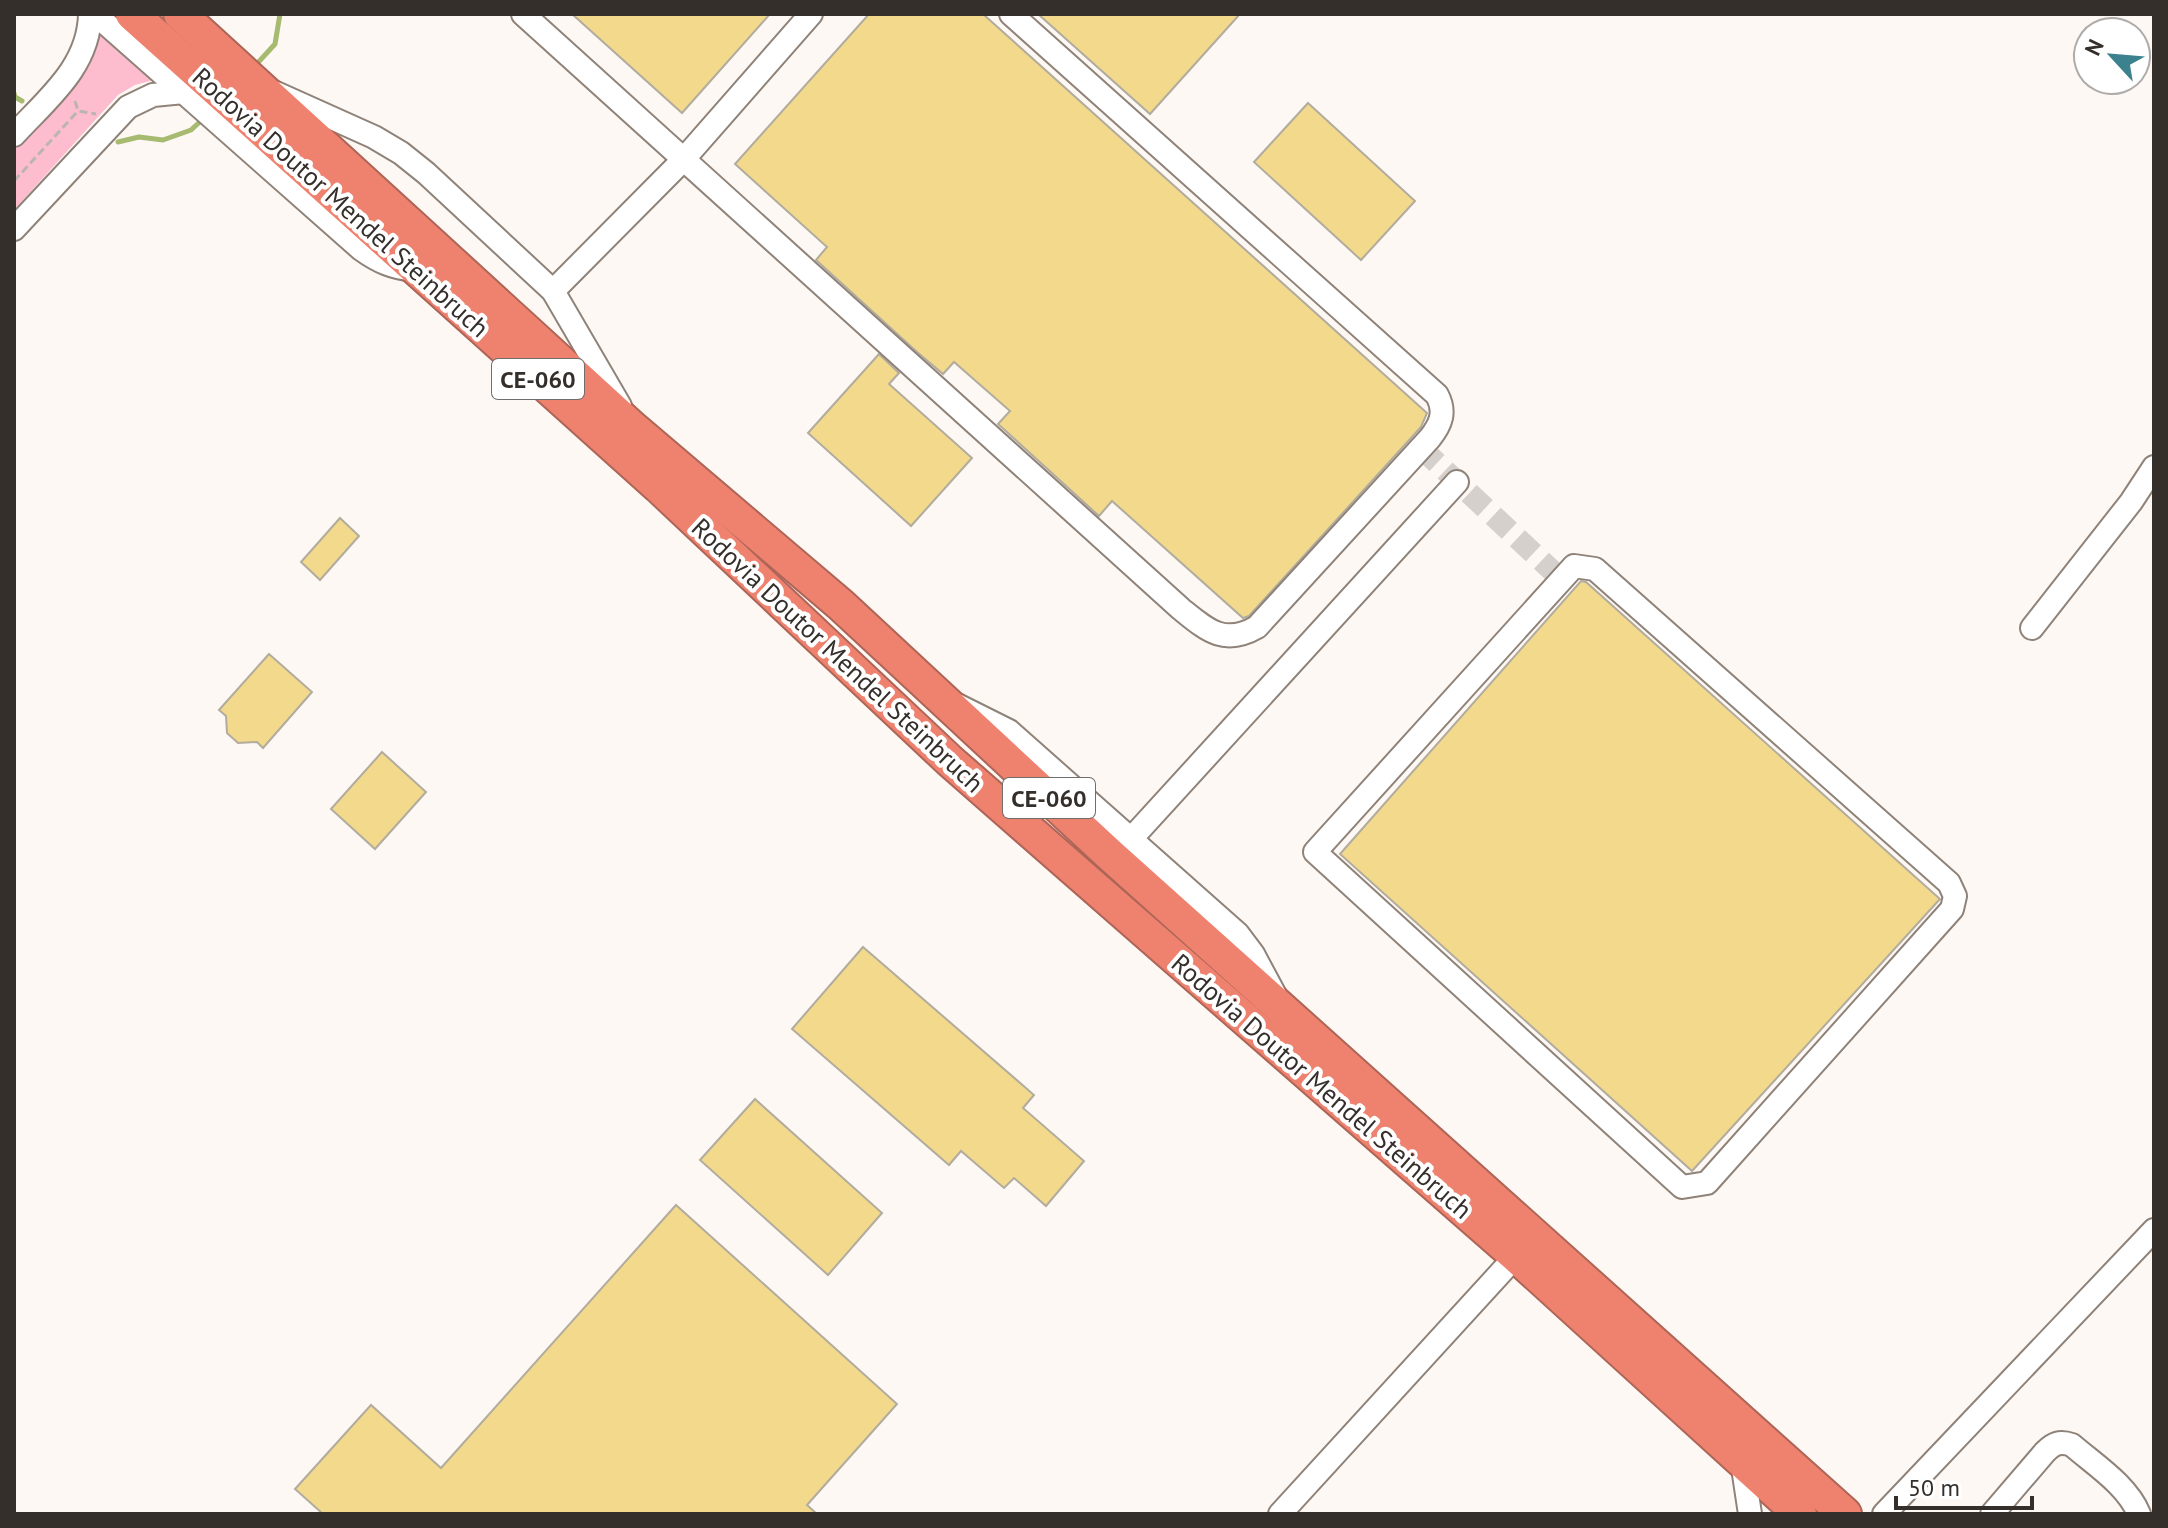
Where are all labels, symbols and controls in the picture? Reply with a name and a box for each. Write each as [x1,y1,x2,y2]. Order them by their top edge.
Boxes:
north arrow [2072,16,2152,96]
text: N [2078,35,2110,60]
street label: Rodovia Doutor Mendel Steinbruch [186,60,496,344]
road number: CE-060 [492,359,584,399]
street label: Rodovia Doutor Mendel Steinbruch [685,511,991,799]
road number: CE-060 [1003,778,1095,818]
street label: Rodovia Doutor Mendel Steinbruch [1165,946,1479,1226]
scale bar [1896,1460,2032,1510]
text: 50 m [1908,1472,1960,1503]

